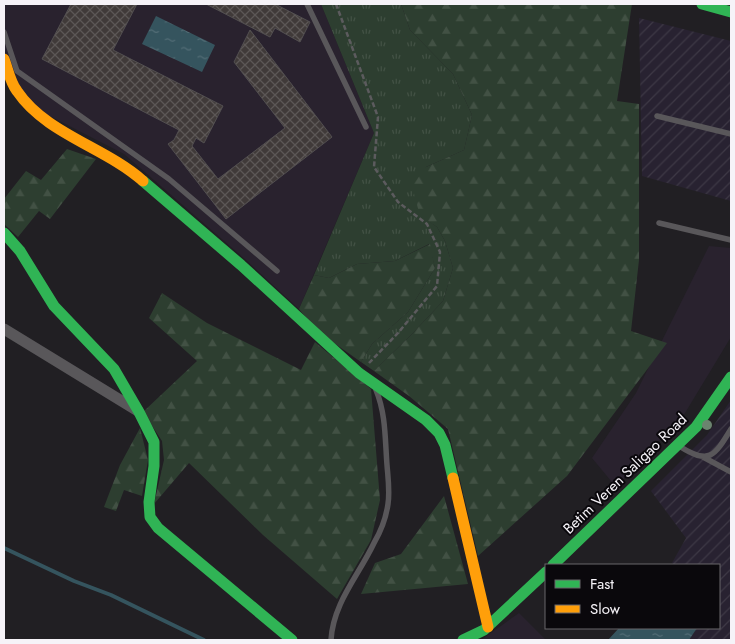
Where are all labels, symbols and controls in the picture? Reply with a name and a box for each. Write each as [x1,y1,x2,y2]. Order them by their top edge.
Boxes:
street label: Betim Veren Saligao Road [558,409,692,539]
legend [545,564,720,629]
text: Fast [590,573,614,595]
text: Slow [590,598,621,620]

